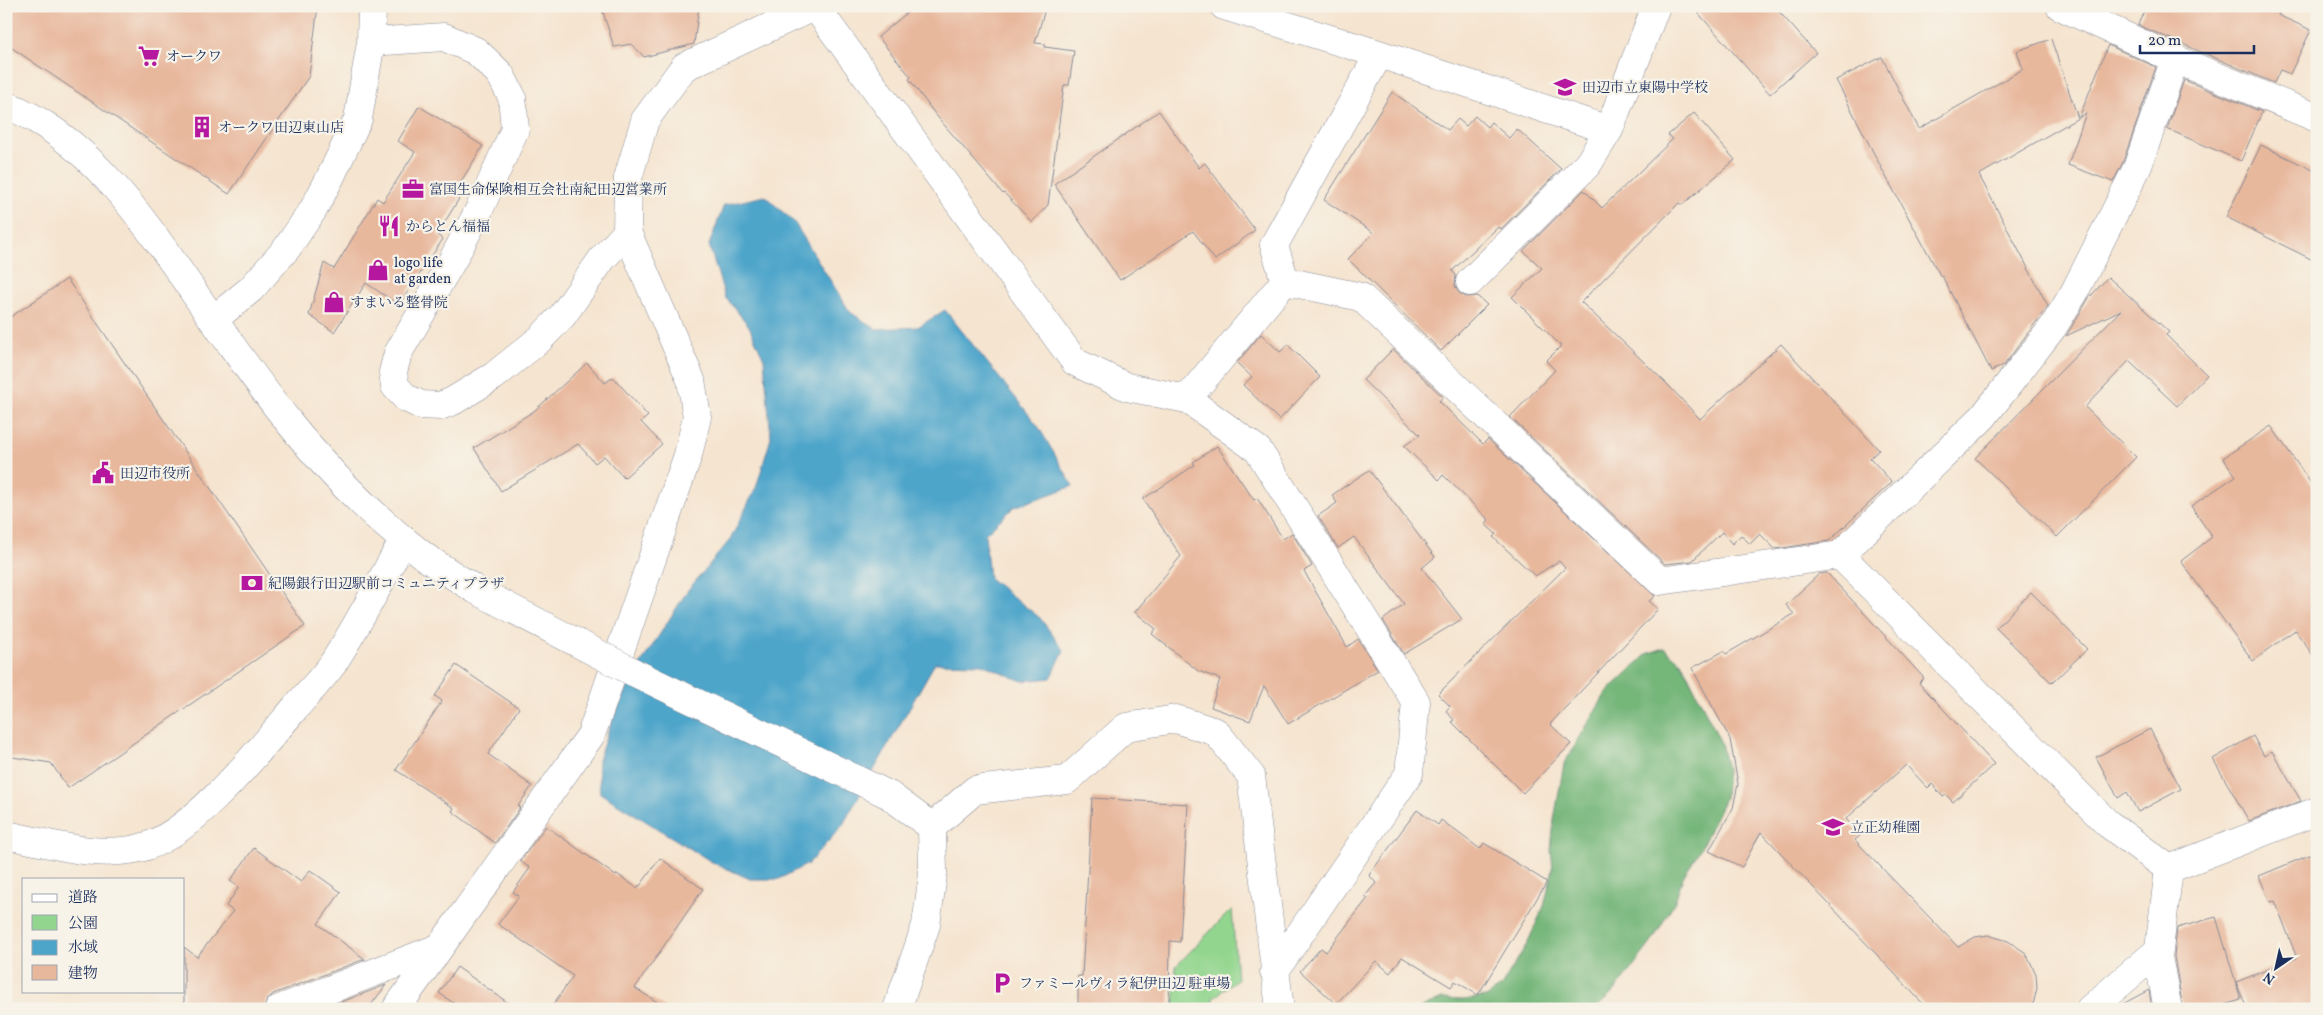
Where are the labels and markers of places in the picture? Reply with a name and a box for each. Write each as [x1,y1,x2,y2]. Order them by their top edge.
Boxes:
supermarket icon: オークワ [136,43,162,69]
place label: オークワ [166,48,222,67]
school or university icon: 田辺市立東陽中学校 [1552,74,1578,100]
place label: 田辺市立東陽中学校 [1582,79,1708,98]
building icon: オークワ田辺東山店 [189,114,215,140]
place label: オークワ田辺東山店 [218,119,344,138]
office icon: 富国生命保険相互会社南紀田辺営業所 [400,176,426,202]
place label: 富国生命保険相互会社南紀田辺営業所 [429,181,667,200]
restaurant icon: からとん福福 [376,213,402,239]
place label: からとん福福 [406,218,490,237]
place label: logo life at garden [394,254,451,289]
shop icon: logo life at garden [365,257,391,283]
shop icon: すまいる整骨院 [321,289,347,315]
place label: すまいる整骨院 [350,294,448,313]
public building icon: 田辺市役所 [90,460,116,486]
place label: 田辺市役所 [120,465,190,484]
bank icon: 紀陽銀行田辺駅前コミュニティプラザ [239,570,265,596]
place label: 紀陽銀行田辺駅前コミュニティプラザ [268,575,505,594]
school or university icon: 立正幼稚園 [1820,814,1846,840]
place label: 立正幼稚園 [1850,819,1920,838]
parking icon: ファミールヴィラ紀伊田辺 駐車場 [989,970,1015,996]
place label: ファミールヴィラ紀伊田辺 駐車場 [1019,975,1230,994]

